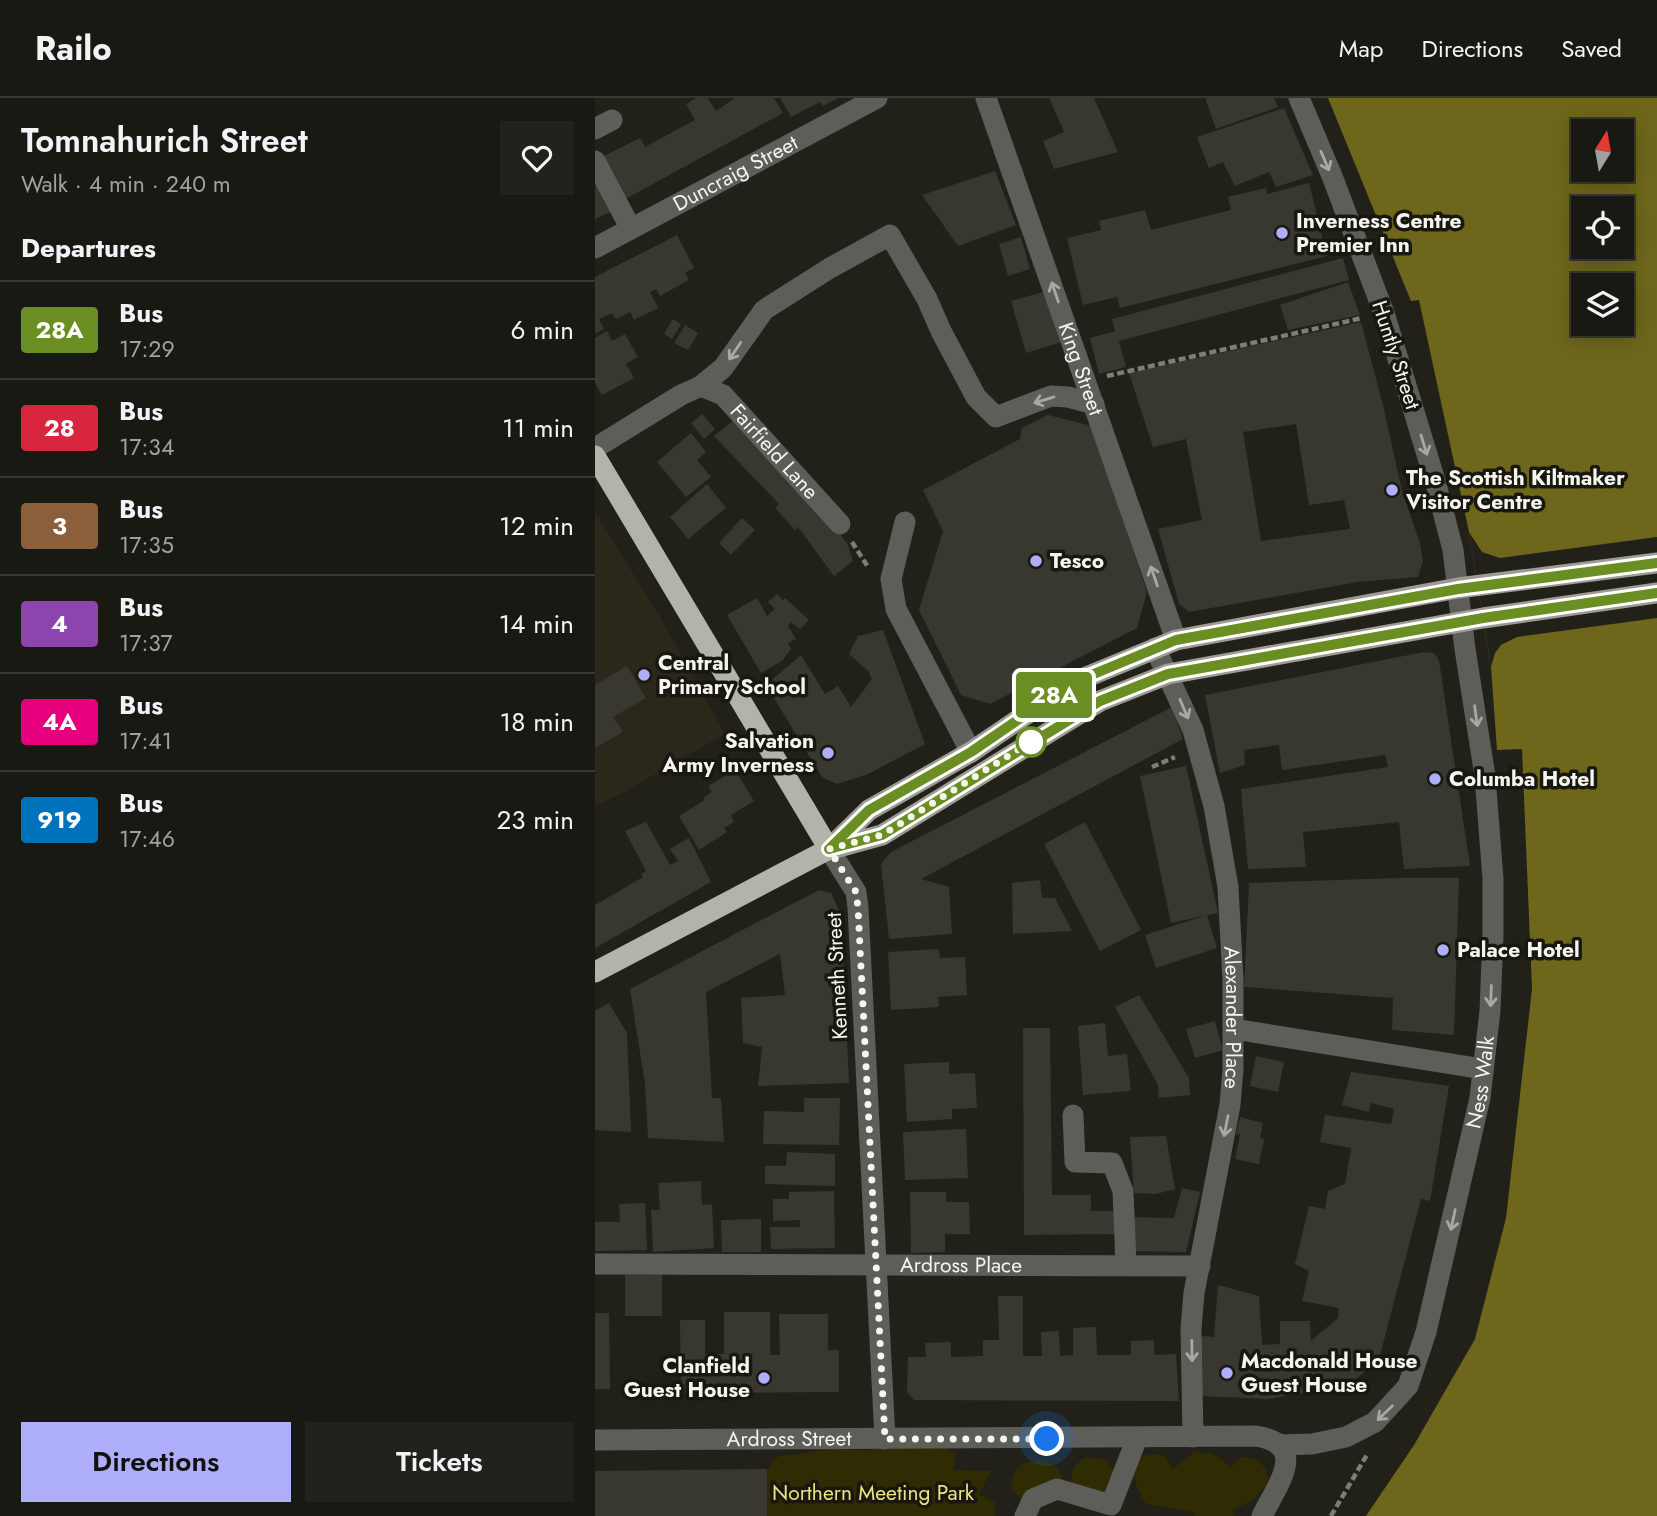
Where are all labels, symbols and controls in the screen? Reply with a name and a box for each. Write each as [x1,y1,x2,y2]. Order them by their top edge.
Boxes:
text: Railo [35,25,112,72]
text: Map [1339,31,1384,66]
text: Directions [1422,31,1523,66]
text: Saved [1561,31,1622,66]
text: Tomnahurich Street [21,117,308,164]
north arrow [1571,119,1635,182]
map controls [1571,119,1634,336]
button: heart [500,121,574,195]
street label: Duncraig Street [668,128,803,219]
one-way arrow [1319,150,1332,171]
text: Walk · 4 min · 240 m [21,167,231,201]
button: locate [1571,196,1634,259]
place label: Inverness Centre Premier Inn [1296,206,1462,260]
marker: Inverness Centre Premier Inn [1274,225,1290,241]
text: Departures [21,229,156,267]
button: layers [1571,273,1634,336]
one-way arrow [1048,281,1060,303]
text: Bus [119,294,163,332]
street label: Huntly Street [1364,297,1428,413]
text: 6 min [511,311,574,349]
text: 28A [35,312,84,347]
street label: King Street [1051,318,1111,419]
text: 17:29 [119,332,175,366]
one-way arrow [728,341,742,360]
text: Bus [119,392,163,430]
one-way arrow [1034,394,1056,407]
street label: Fairfield Lane [723,397,826,506]
text: 11 min [502,409,574,447]
text: 28 [44,410,75,445]
text: 17:34 [119,430,174,464]
one-way arrow [1419,434,1432,456]
place label: The Scottish Kiltmaker Visitor Centre [1405,463,1625,517]
marker: The Scottish Kiltmaker Visitor Centre [1384,482,1400,498]
text: Bus [119,490,163,528]
text: 12 min [499,507,574,545]
text: 3 [52,508,67,543]
text: 17:35 [119,528,174,562]
place label: Tesco [1050,546,1104,576]
marker: Tesco [1028,553,1044,569]
one-way arrow [1147,565,1159,587]
text: Bus [119,588,163,626]
text: 14 min [499,605,574,643]
text: 4 [51,606,68,641]
text: 17:37 [119,626,173,660]
place label: Central Primary School [658,648,806,702]
marker: Central Primary School [636,667,652,683]
line badge: 28A [1014,672,1094,718]
text: 28A [1030,677,1078,712]
text: Bus [119,686,163,724]
one-way arrow [1179,698,1192,719]
text: 18 min [500,703,574,741]
text: 4A [42,704,77,739]
one-way arrow [1470,704,1483,727]
text: 17:41 [119,724,172,758]
place label: Salvation Army Inverness [661,726,814,780]
unlabelled marker [1016,727,1046,757]
marker: Salvation Army Inverness [820,745,836,761]
place label: Columba Hotel [1449,764,1595,794]
marker: Columba Hotel [1427,771,1443,787]
text: Bus [119,784,163,822]
text: 23 min [497,801,574,839]
text: 919 [37,802,82,837]
text: 17:46 [119,822,175,856]
street label: Kenneth Street [819,912,855,1040]
place label: Palace Hotel [1457,935,1580,965]
marker: Palace Hotel [1435,942,1451,958]
street label: Alexander Place [1216,945,1248,1090]
one-way arrow [1484,984,1497,1007]
street label: Ness Walk [1458,1034,1502,1131]
one-way arrow [1219,1114,1232,1137]
one-way arrow [1445,1208,1459,1231]
street label: Ardross Place [900,1250,1022,1280]
one-way arrow [1185,1339,1198,1362]
place label: Macdonald House Guest House [1241,1346,1418,1400]
place label: Clanfield Guest House [624,1351,750,1405]
marker: Macdonald House Guest House [1219,1365,1235,1381]
marker: Clanfield Guest House [756,1370,772,1386]
one-way arrow [1376,1404,1393,1421]
your location [1029,1421,1064,1456]
button: Directions [21,1422,291,1502]
button: Tickets [305,1422,574,1502]
street label: Ardross Street [726,1423,852,1454]
park label: Northern Meeting Park [772,1478,975,1508]

